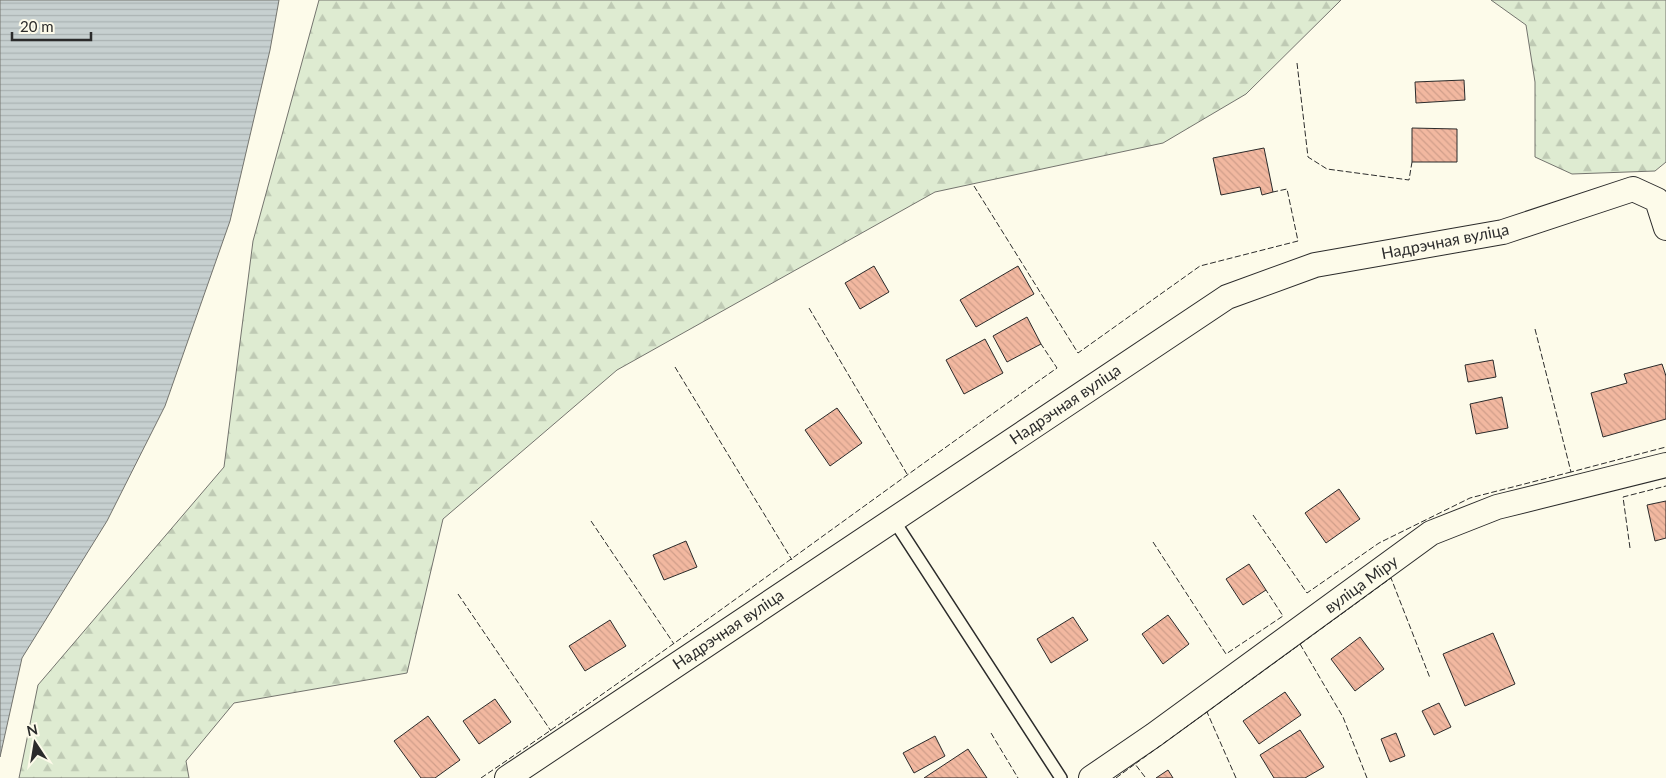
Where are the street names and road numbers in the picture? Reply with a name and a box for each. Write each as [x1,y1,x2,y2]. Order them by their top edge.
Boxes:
street label: Надрэчная вуліца [1379,219,1510,262]
street label: Надрэчная вуліца [1006,359,1124,448]
street label: вуліца Міру [1320,550,1402,616]
street label: Надрэчная вуліца [669,584,787,673]

